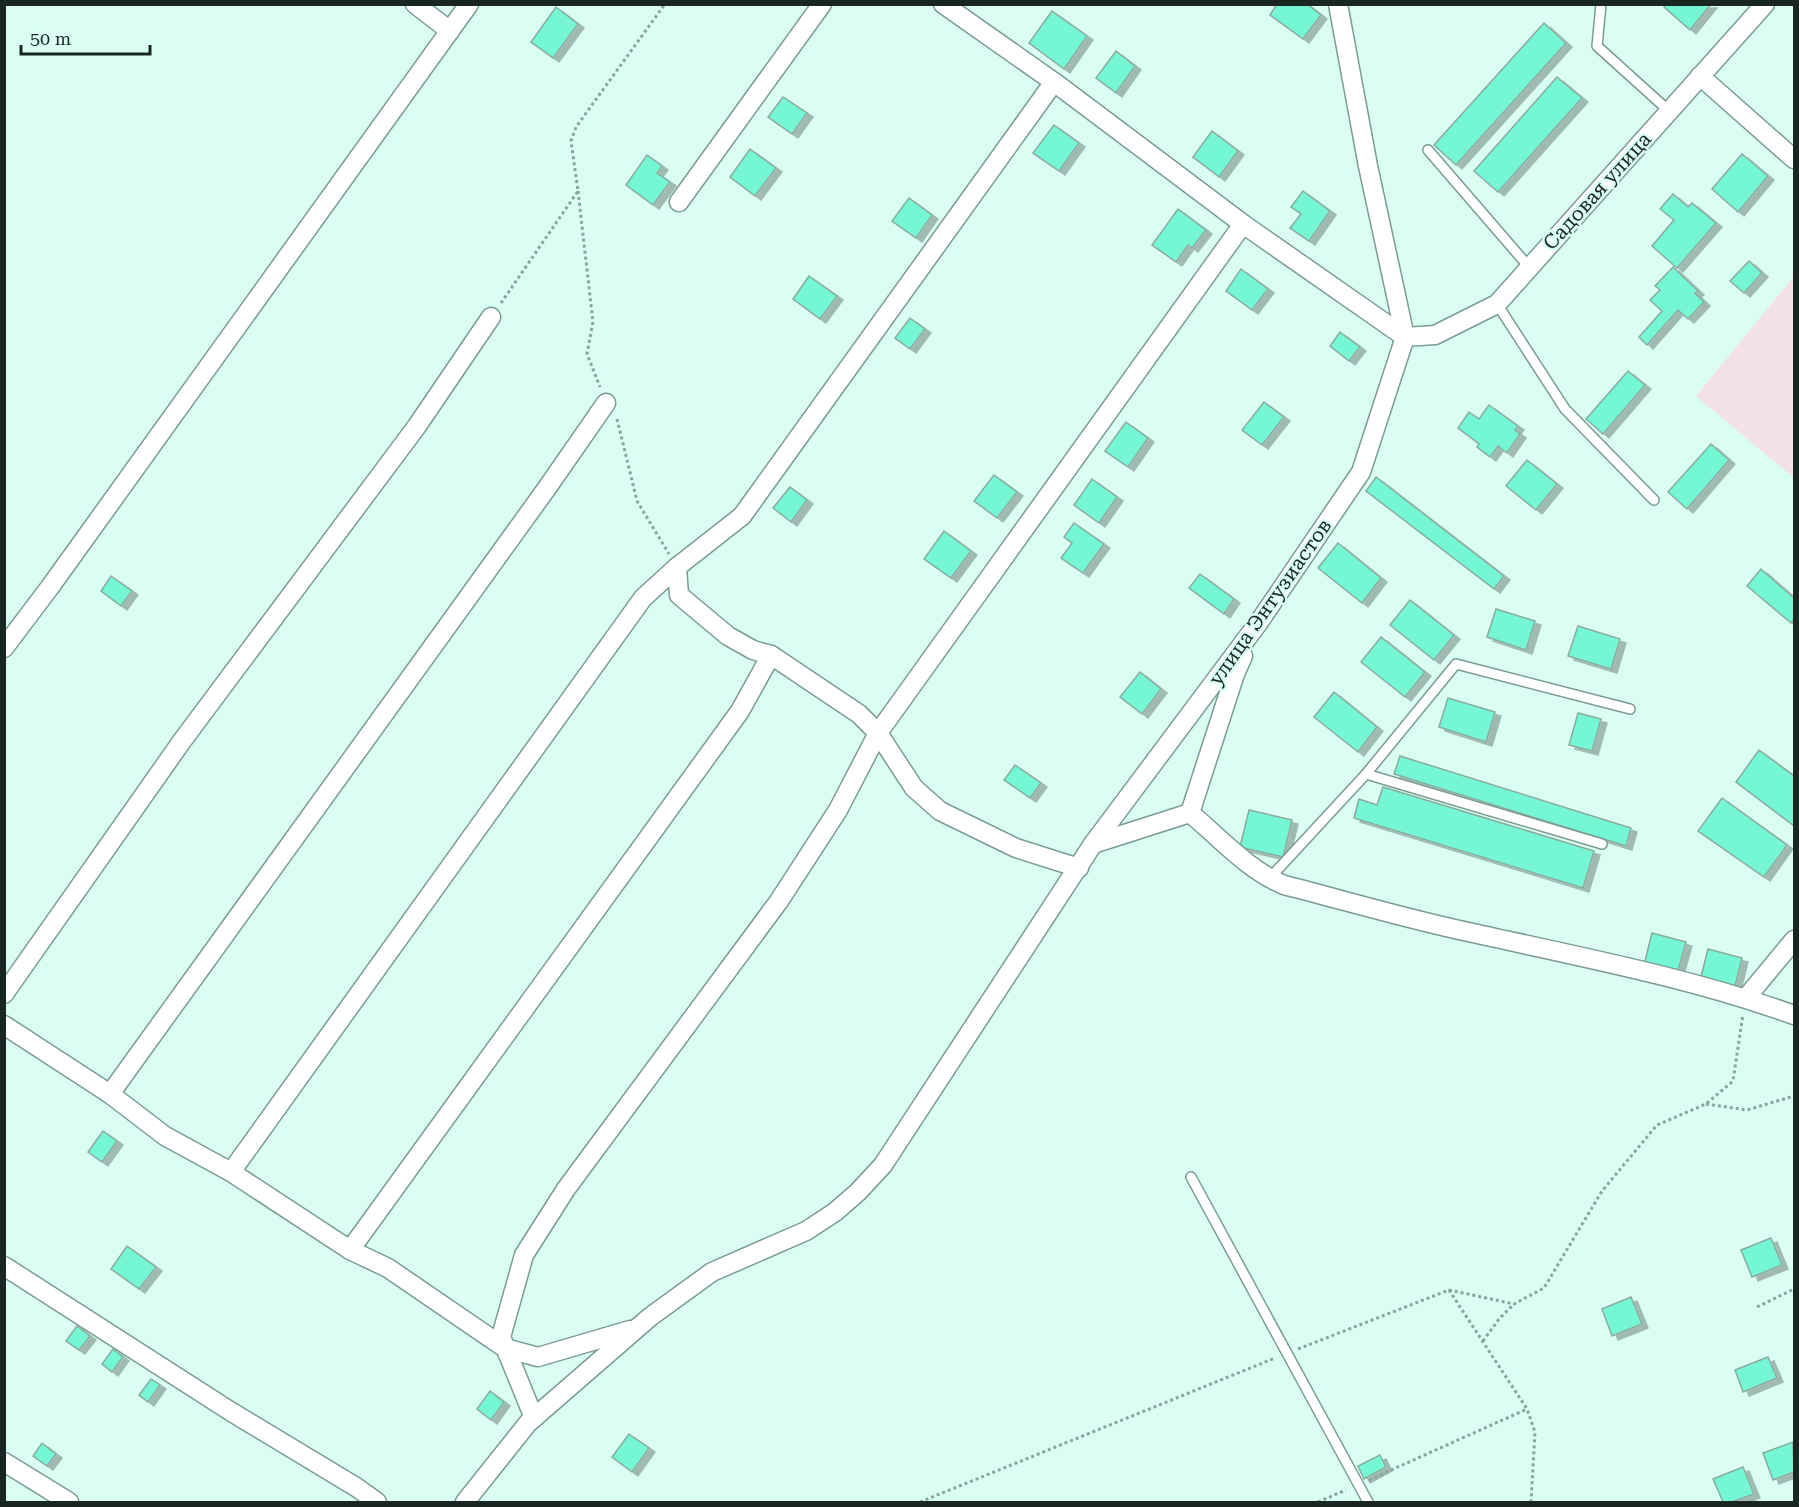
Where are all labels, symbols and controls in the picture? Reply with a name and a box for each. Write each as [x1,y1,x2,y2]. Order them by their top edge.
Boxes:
scale bar [21,18,150,56]
text: 50 m [30,28,71,49]
street label: Садовая улица [1538,127,1656,255]
street label: улица Энтузиастов [1203,514,1337,690]

